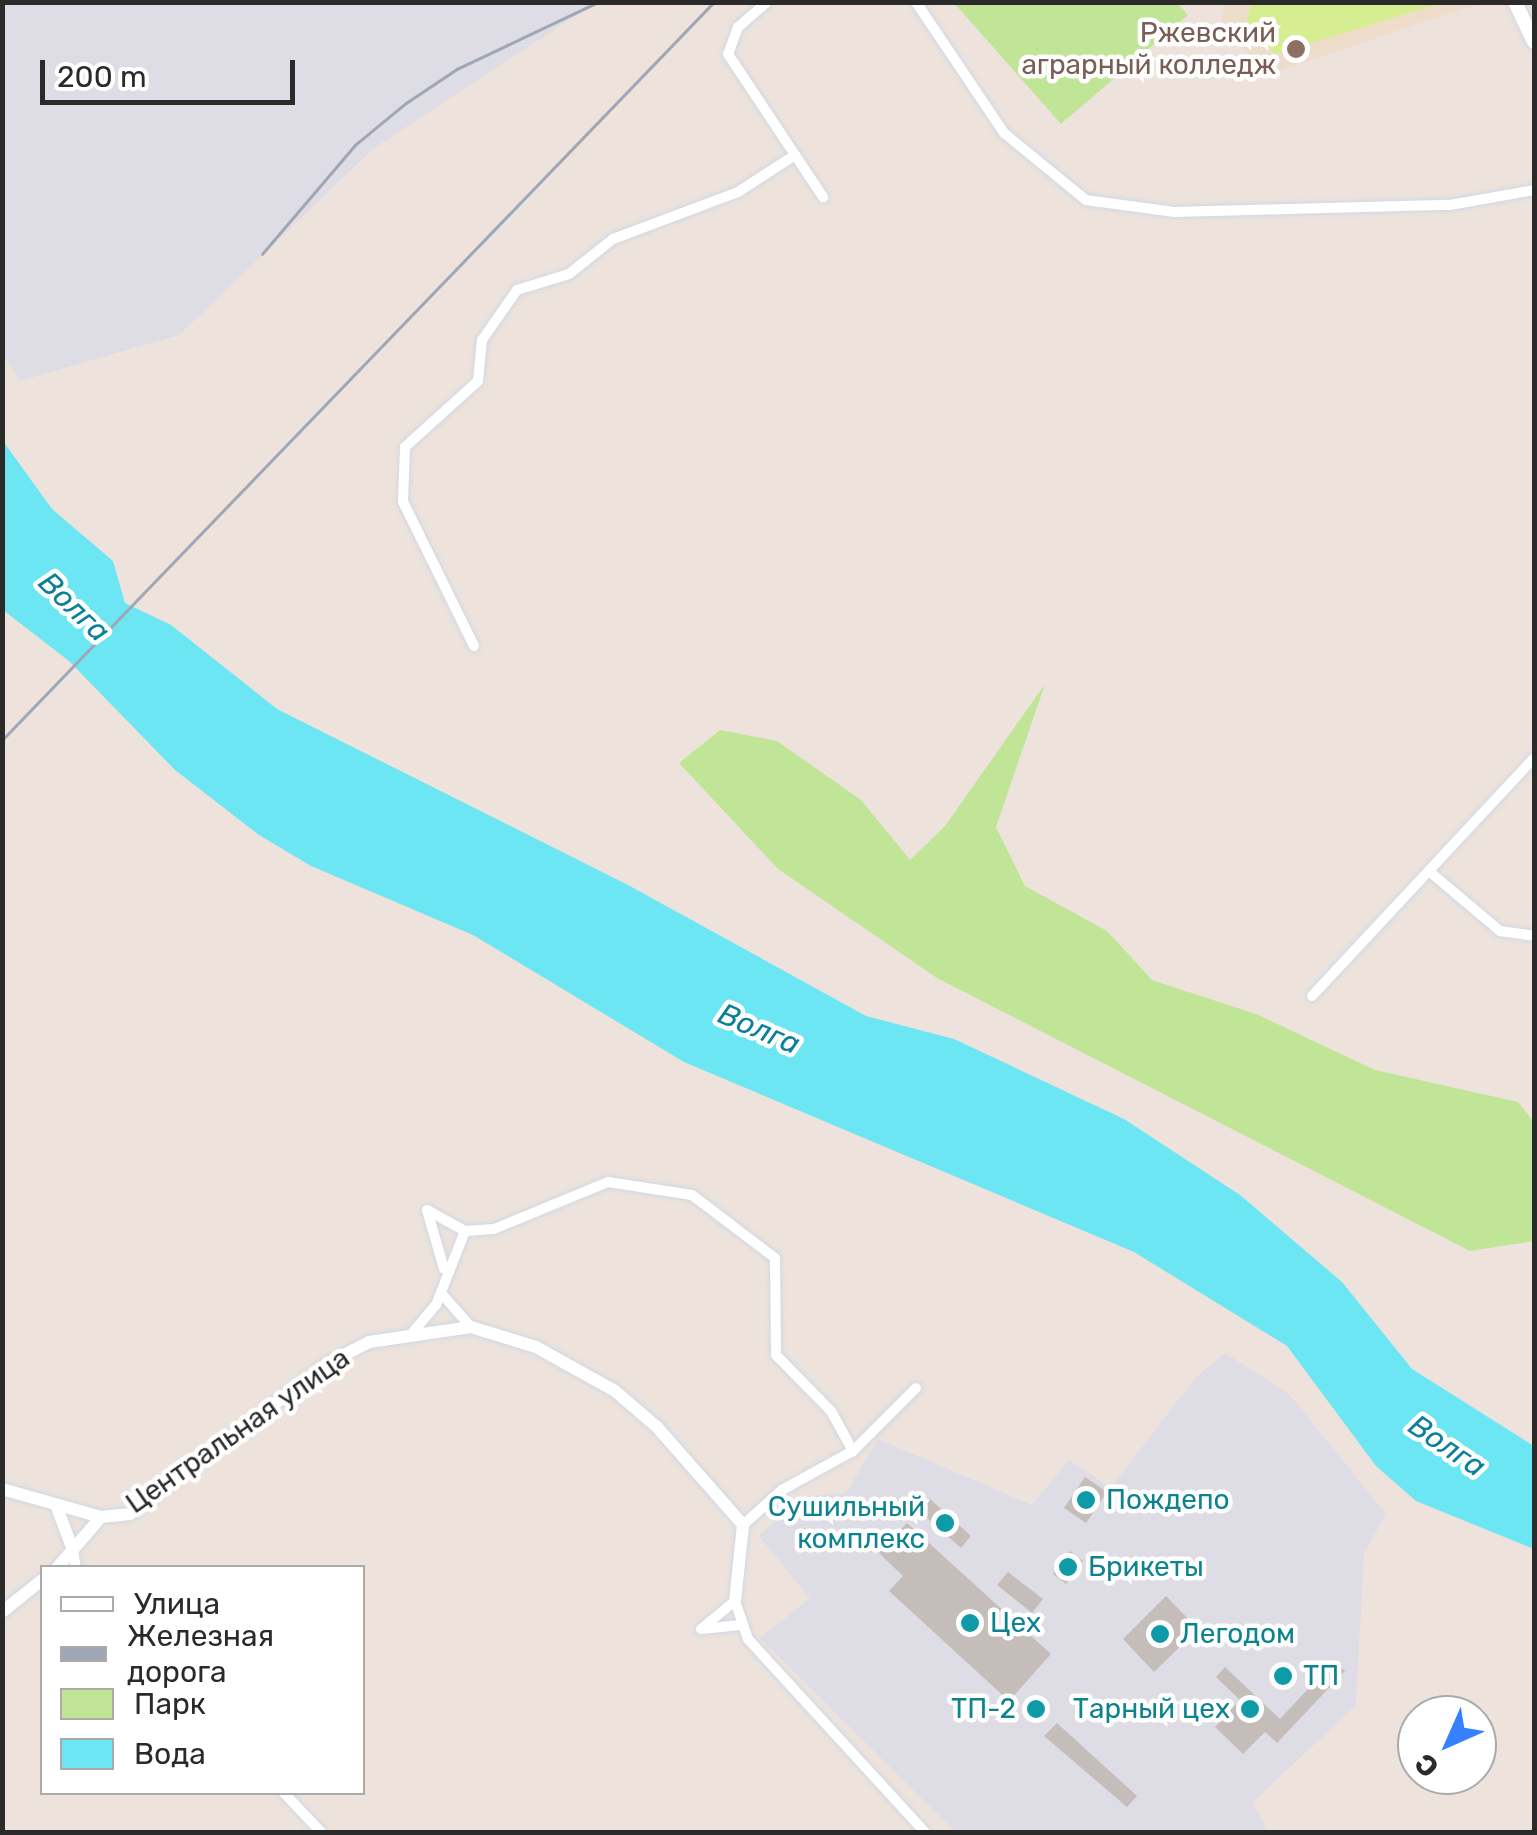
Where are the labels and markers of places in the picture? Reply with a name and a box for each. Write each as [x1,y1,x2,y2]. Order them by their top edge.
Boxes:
place label: Ржевский аграрный колледж [1021,16,1276,82]
marker: Ржевский аграрный колледж [1285,38,1307,60]
place label: Пождепо [1106,1483,1230,1517]
marker: Пождепо [1075,1489,1097,1511]
place label: Сушильный комплекс [768,1490,925,1556]
marker: Сушильный комплекс [934,1512,956,1534]
place label: Брикеты [1088,1550,1204,1584]
marker: Брикеты [1057,1556,1079,1578]
place label: Цех [990,1606,1041,1640]
marker: Цех [959,1612,981,1634]
place label: Легодом [1180,1617,1295,1651]
marker: Легодом [1149,1623,1171,1645]
place label: ТП [1303,1659,1339,1693]
marker: ТП [1272,1665,1294,1687]
place label: ТП-2 [951,1692,1016,1726]
place label: Тарный цех [1073,1692,1230,1726]
marker: ТП-2 [1025,1698,1047,1720]
marker: Тарный цех [1239,1698,1261,1720]

